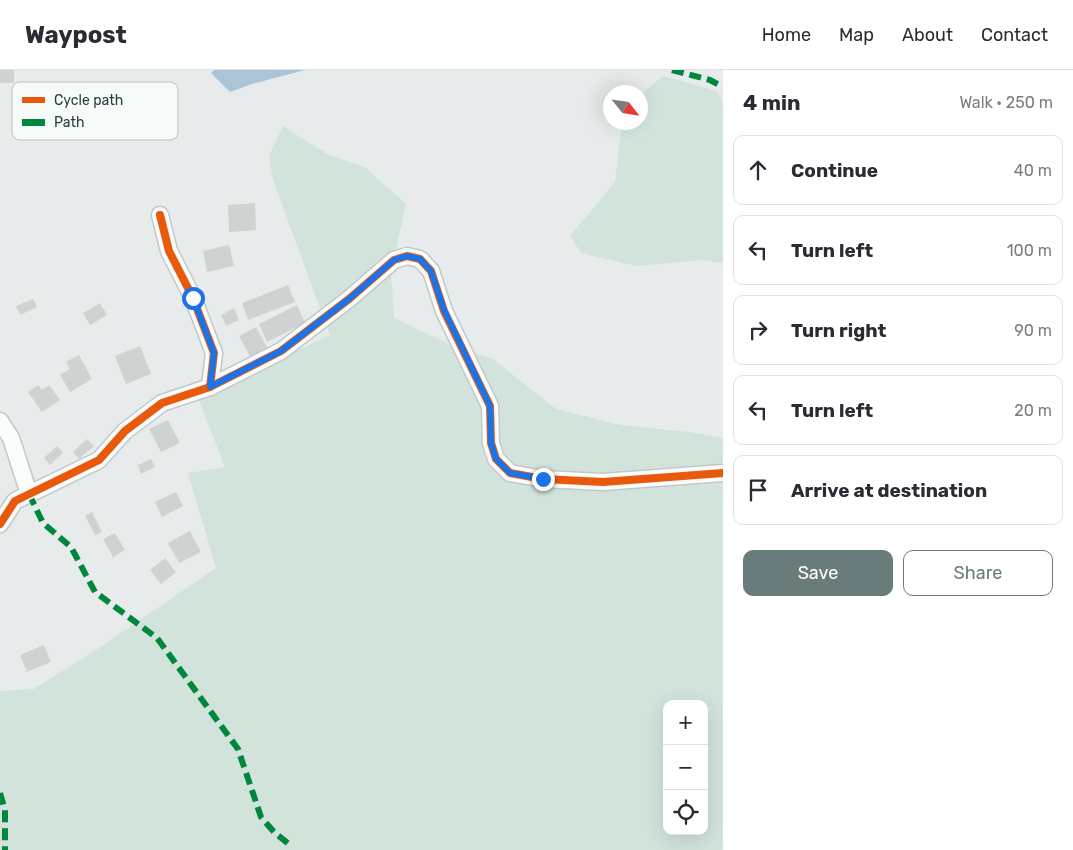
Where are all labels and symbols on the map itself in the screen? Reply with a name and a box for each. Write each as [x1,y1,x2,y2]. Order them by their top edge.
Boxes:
legend [12,82,178,140]
north arrow [603,85,648,130]
text: Cycle path [54,92,123,109]
text: Path [54,114,85,131]
route start [182,287,205,310]
route end [532,468,555,491]

